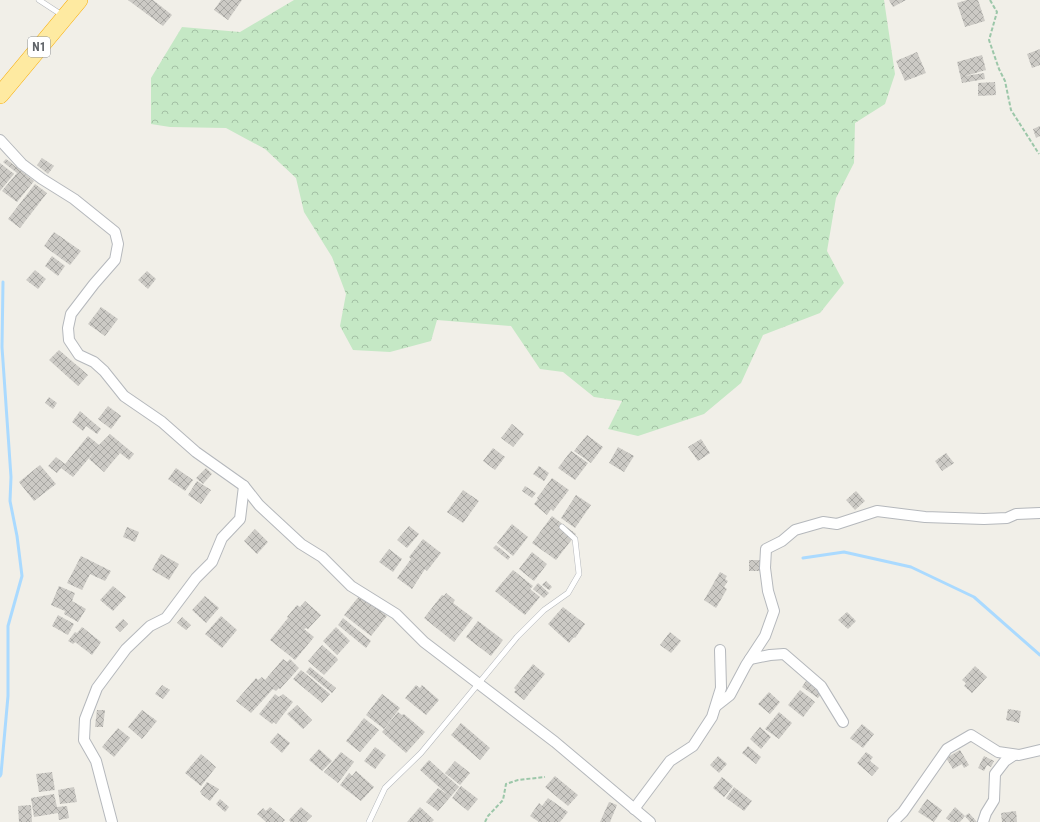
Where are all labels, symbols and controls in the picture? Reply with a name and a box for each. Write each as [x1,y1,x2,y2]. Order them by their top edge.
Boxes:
road number: N1 [28,37,50,57]

